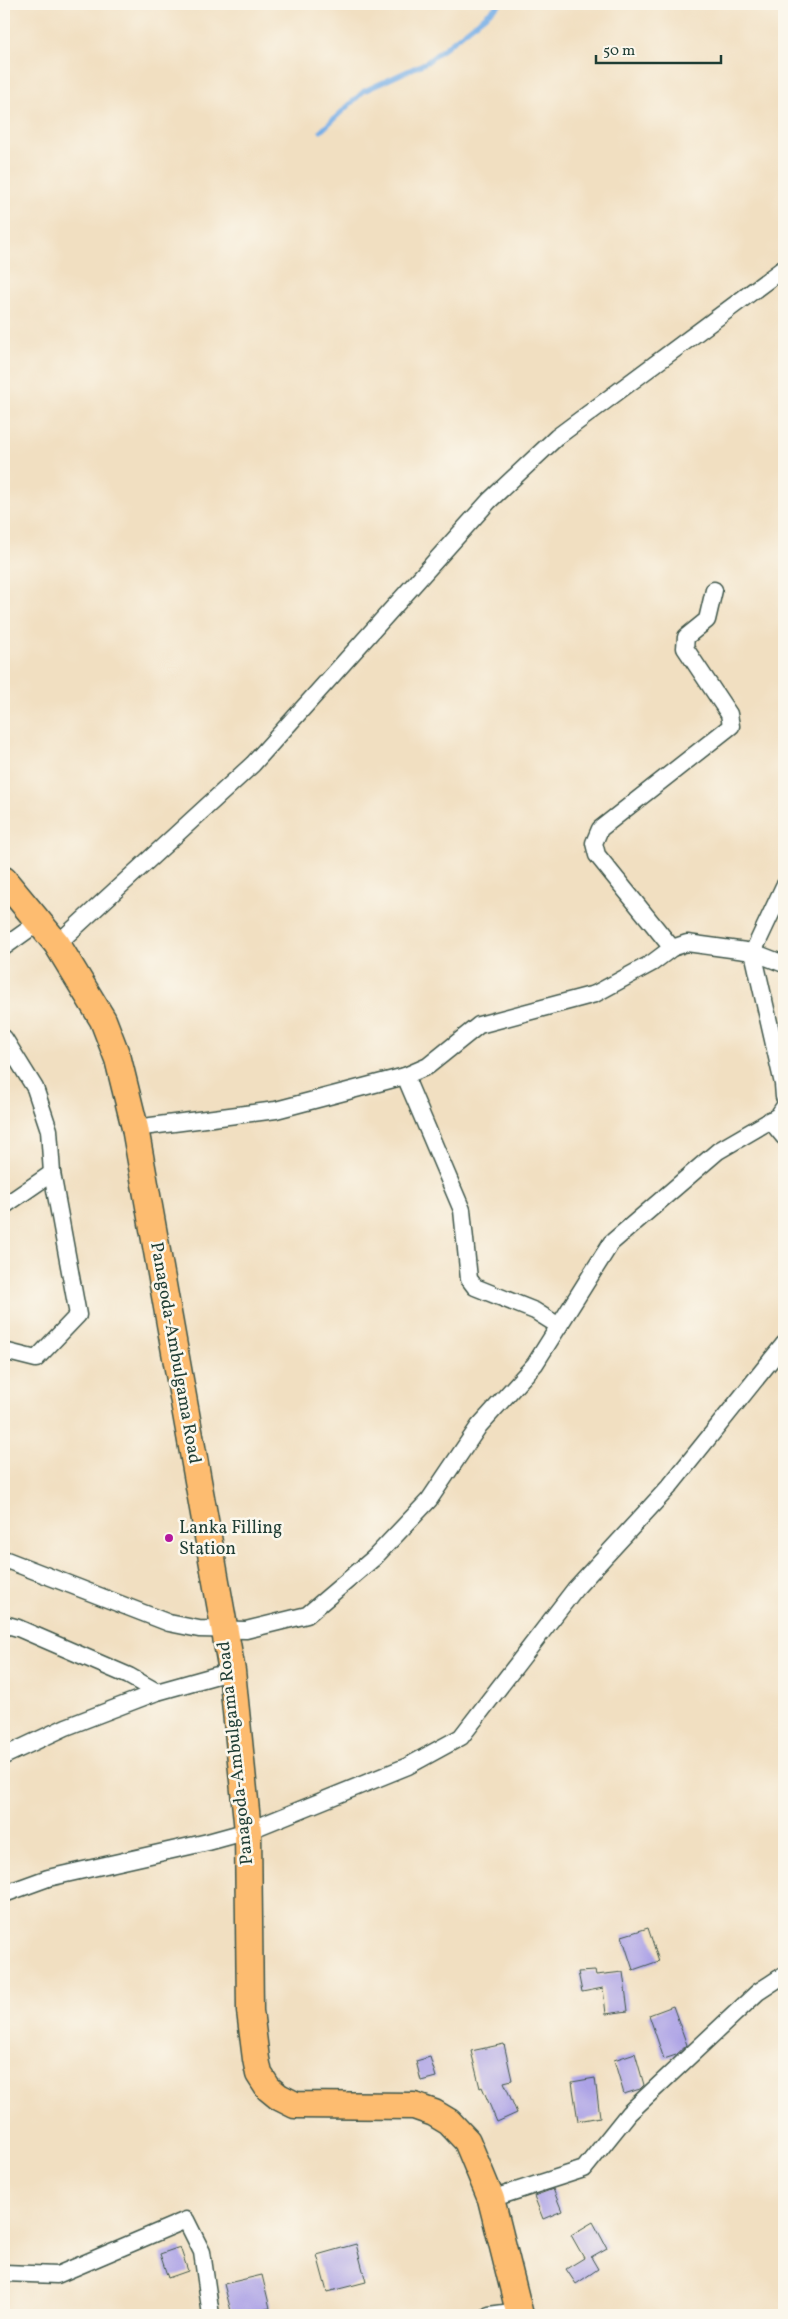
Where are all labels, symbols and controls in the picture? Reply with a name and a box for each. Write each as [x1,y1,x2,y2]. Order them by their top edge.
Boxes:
scale bar [596,32,720,64]
text: 50 m [603,41,635,62]
street label: Panagoda-Ambulgama Road [143,1240,207,1466]
place label: Lanka Filling Station [179,1516,282,1562]
marker: Lanka Filling Station [163,1532,175,1544]
street label: Panagoda-Ambulgama Road [212,1640,260,1866]

